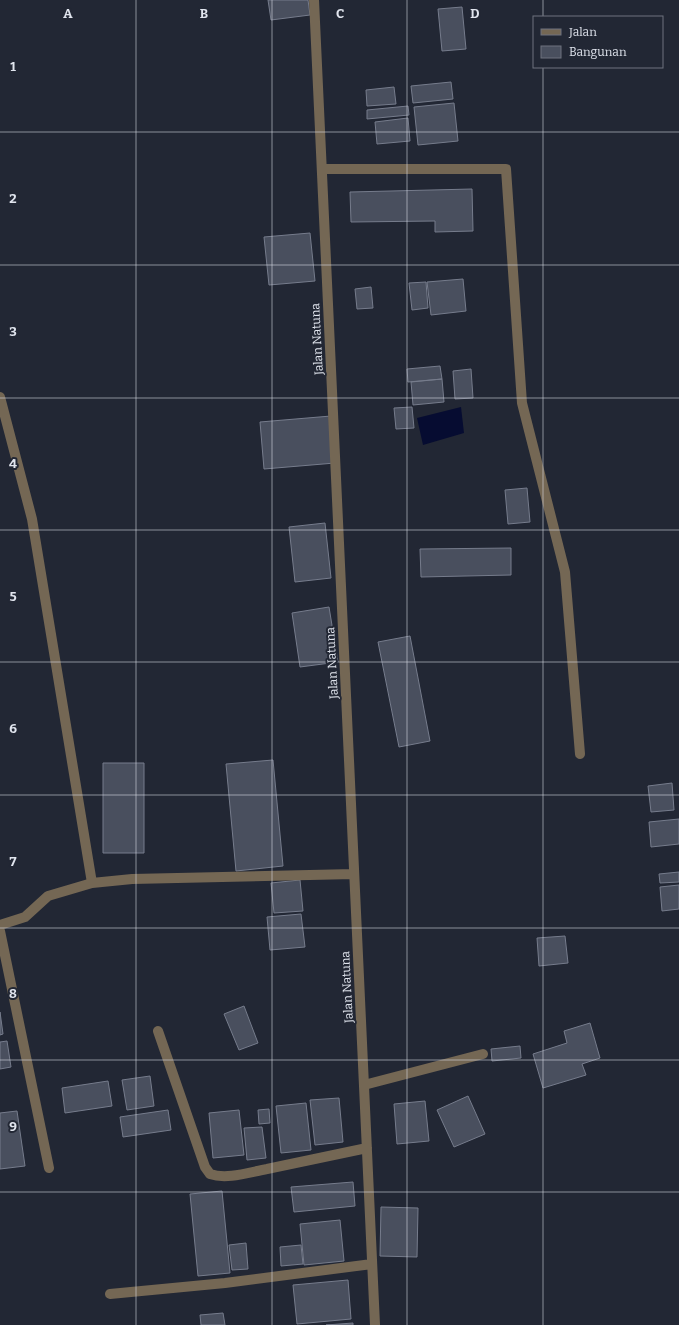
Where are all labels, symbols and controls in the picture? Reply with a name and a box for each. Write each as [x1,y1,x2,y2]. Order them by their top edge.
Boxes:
text: A [63,6,73,21]
text: B [200,6,208,21]
text: C [336,6,344,21]
text: D [470,6,480,21]
legend [533,16,663,68]
text: Jalan [568,25,597,39]
text: Bangunan [569,45,627,59]
text: 1 [10,59,16,74]
text: 2 [9,191,17,206]
street label: Jalan Natuna [308,302,326,376]
text: 3 [9,324,17,339]
text: 4 [9,456,17,471]
text: 5 [9,589,17,604]
street label: Jalan Natuna [323,626,341,700]
text: 6 [9,721,17,736]
text: 7 [10,854,17,869]
street label: Jalan Natuna [338,950,356,1024]
text: 8 [9,986,17,1001]
text: 9 [9,1119,17,1134]

